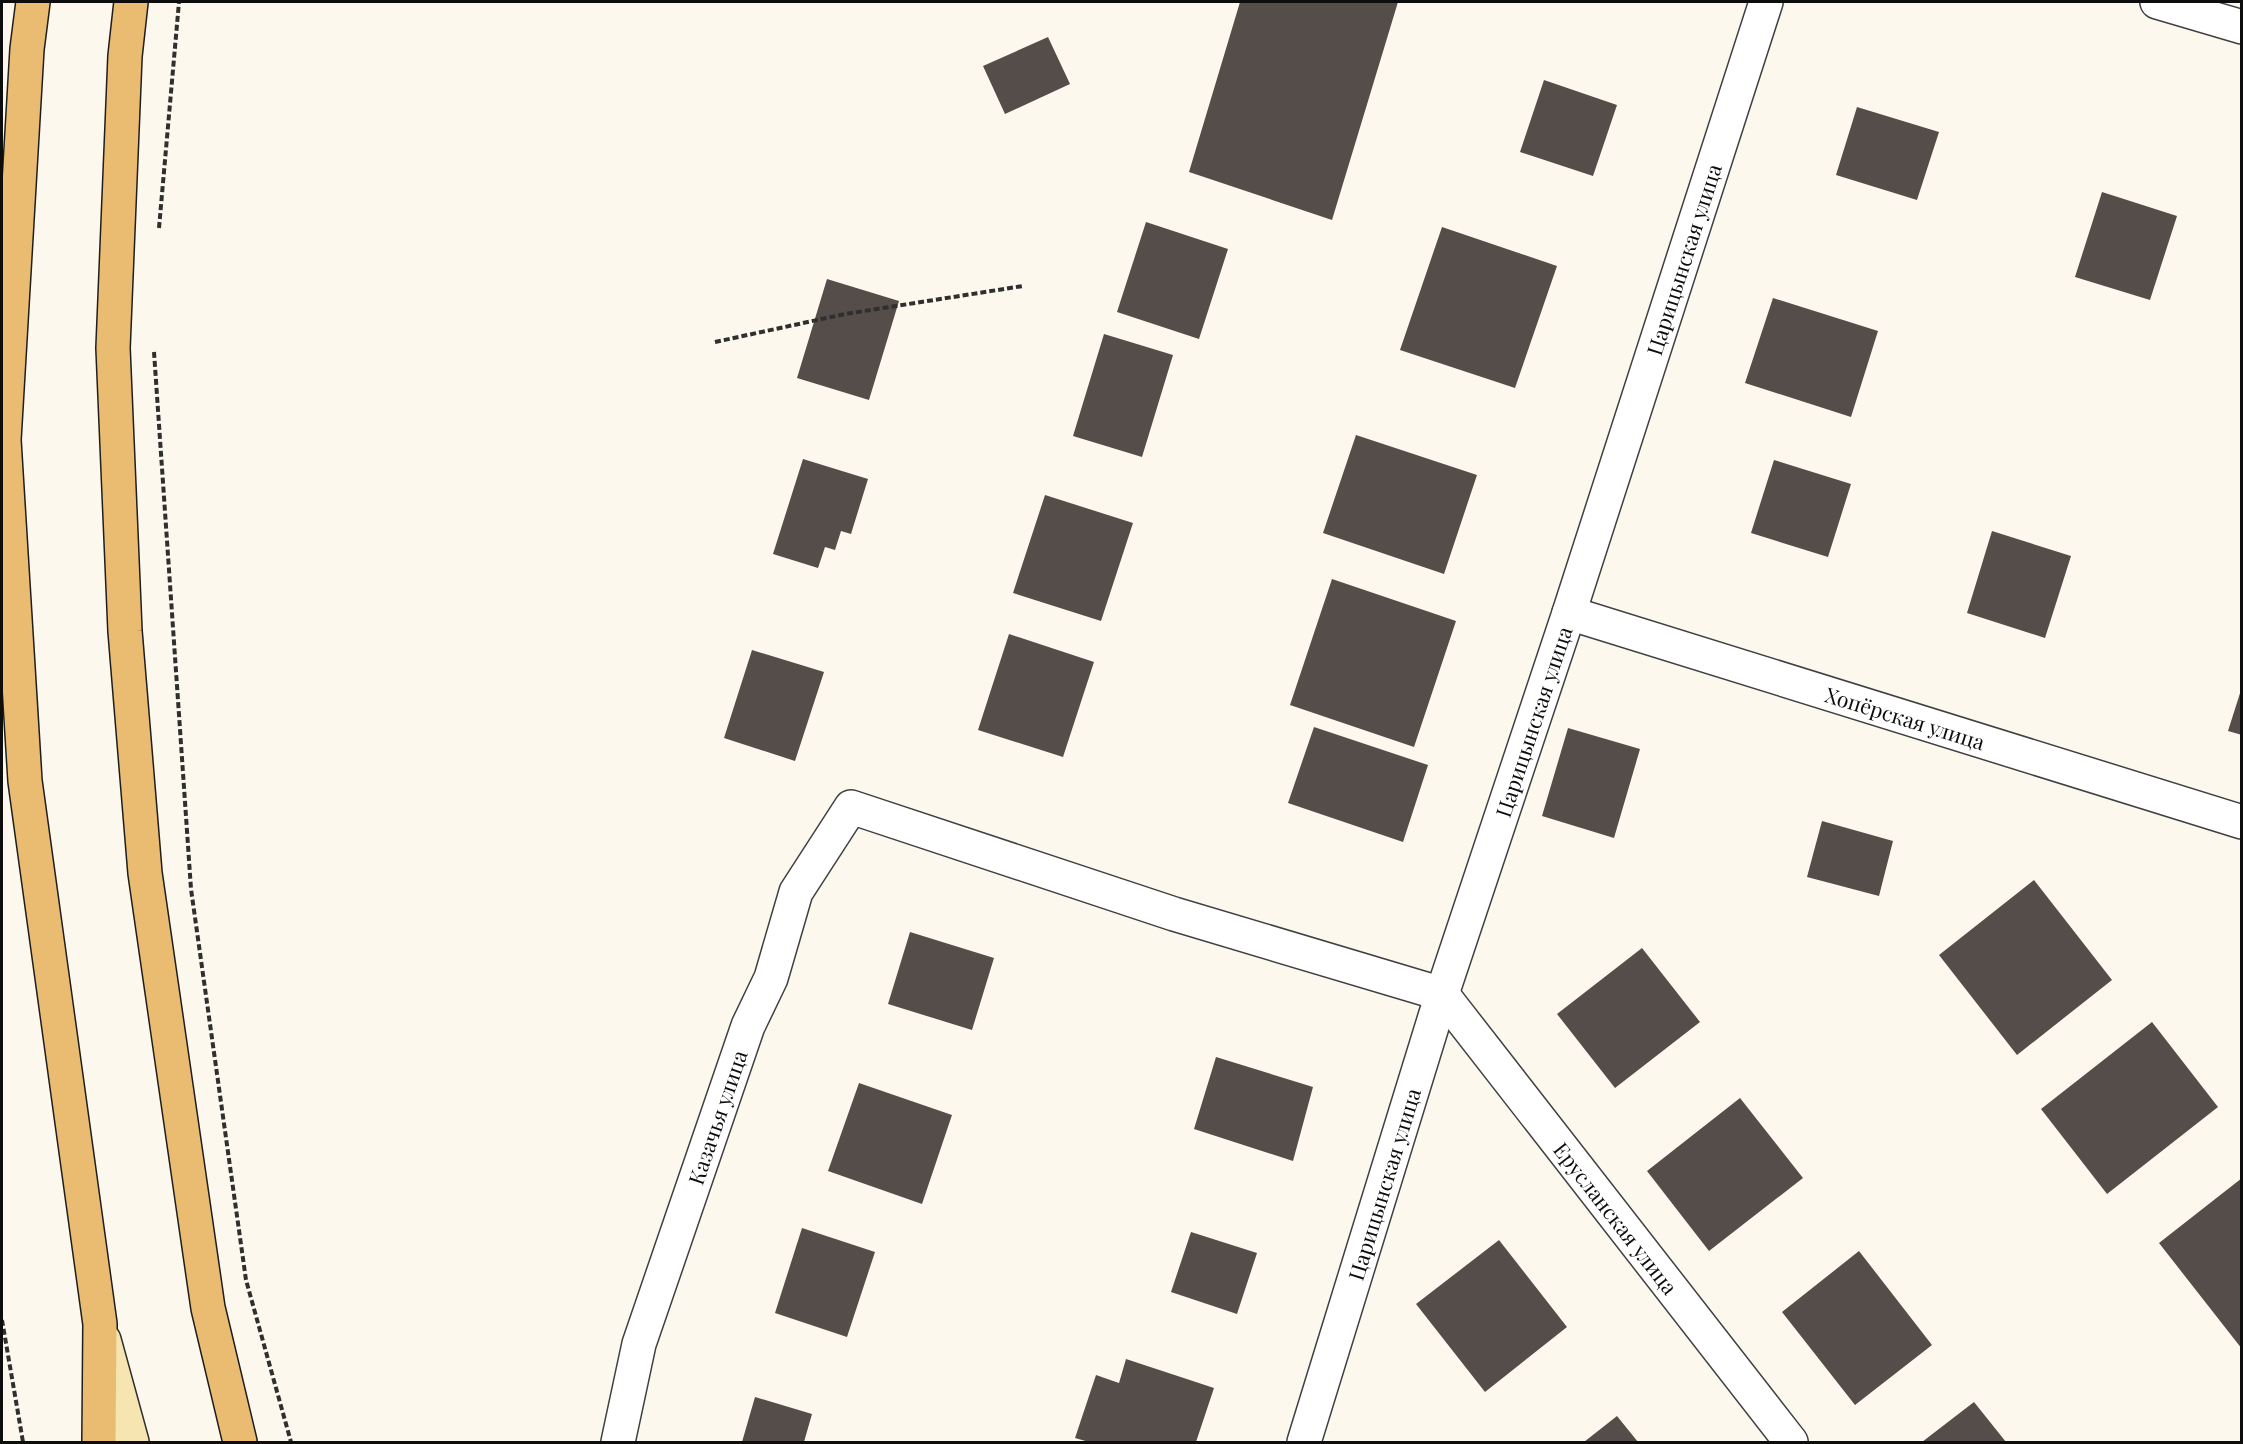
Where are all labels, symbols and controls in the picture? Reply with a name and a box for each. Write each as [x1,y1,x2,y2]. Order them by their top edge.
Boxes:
street label: Царицынская улица [1639,160,1727,359]
street label: Царицынская улица [1488,622,1578,821]
street label: Хопёрская улица [1822,679,1989,756]
street label: Казачья улица [681,1046,753,1188]
street label: Царицынская улица [1341,1084,1426,1283]
street label: Ерусланская улица [1548,1136,1685,1300]

